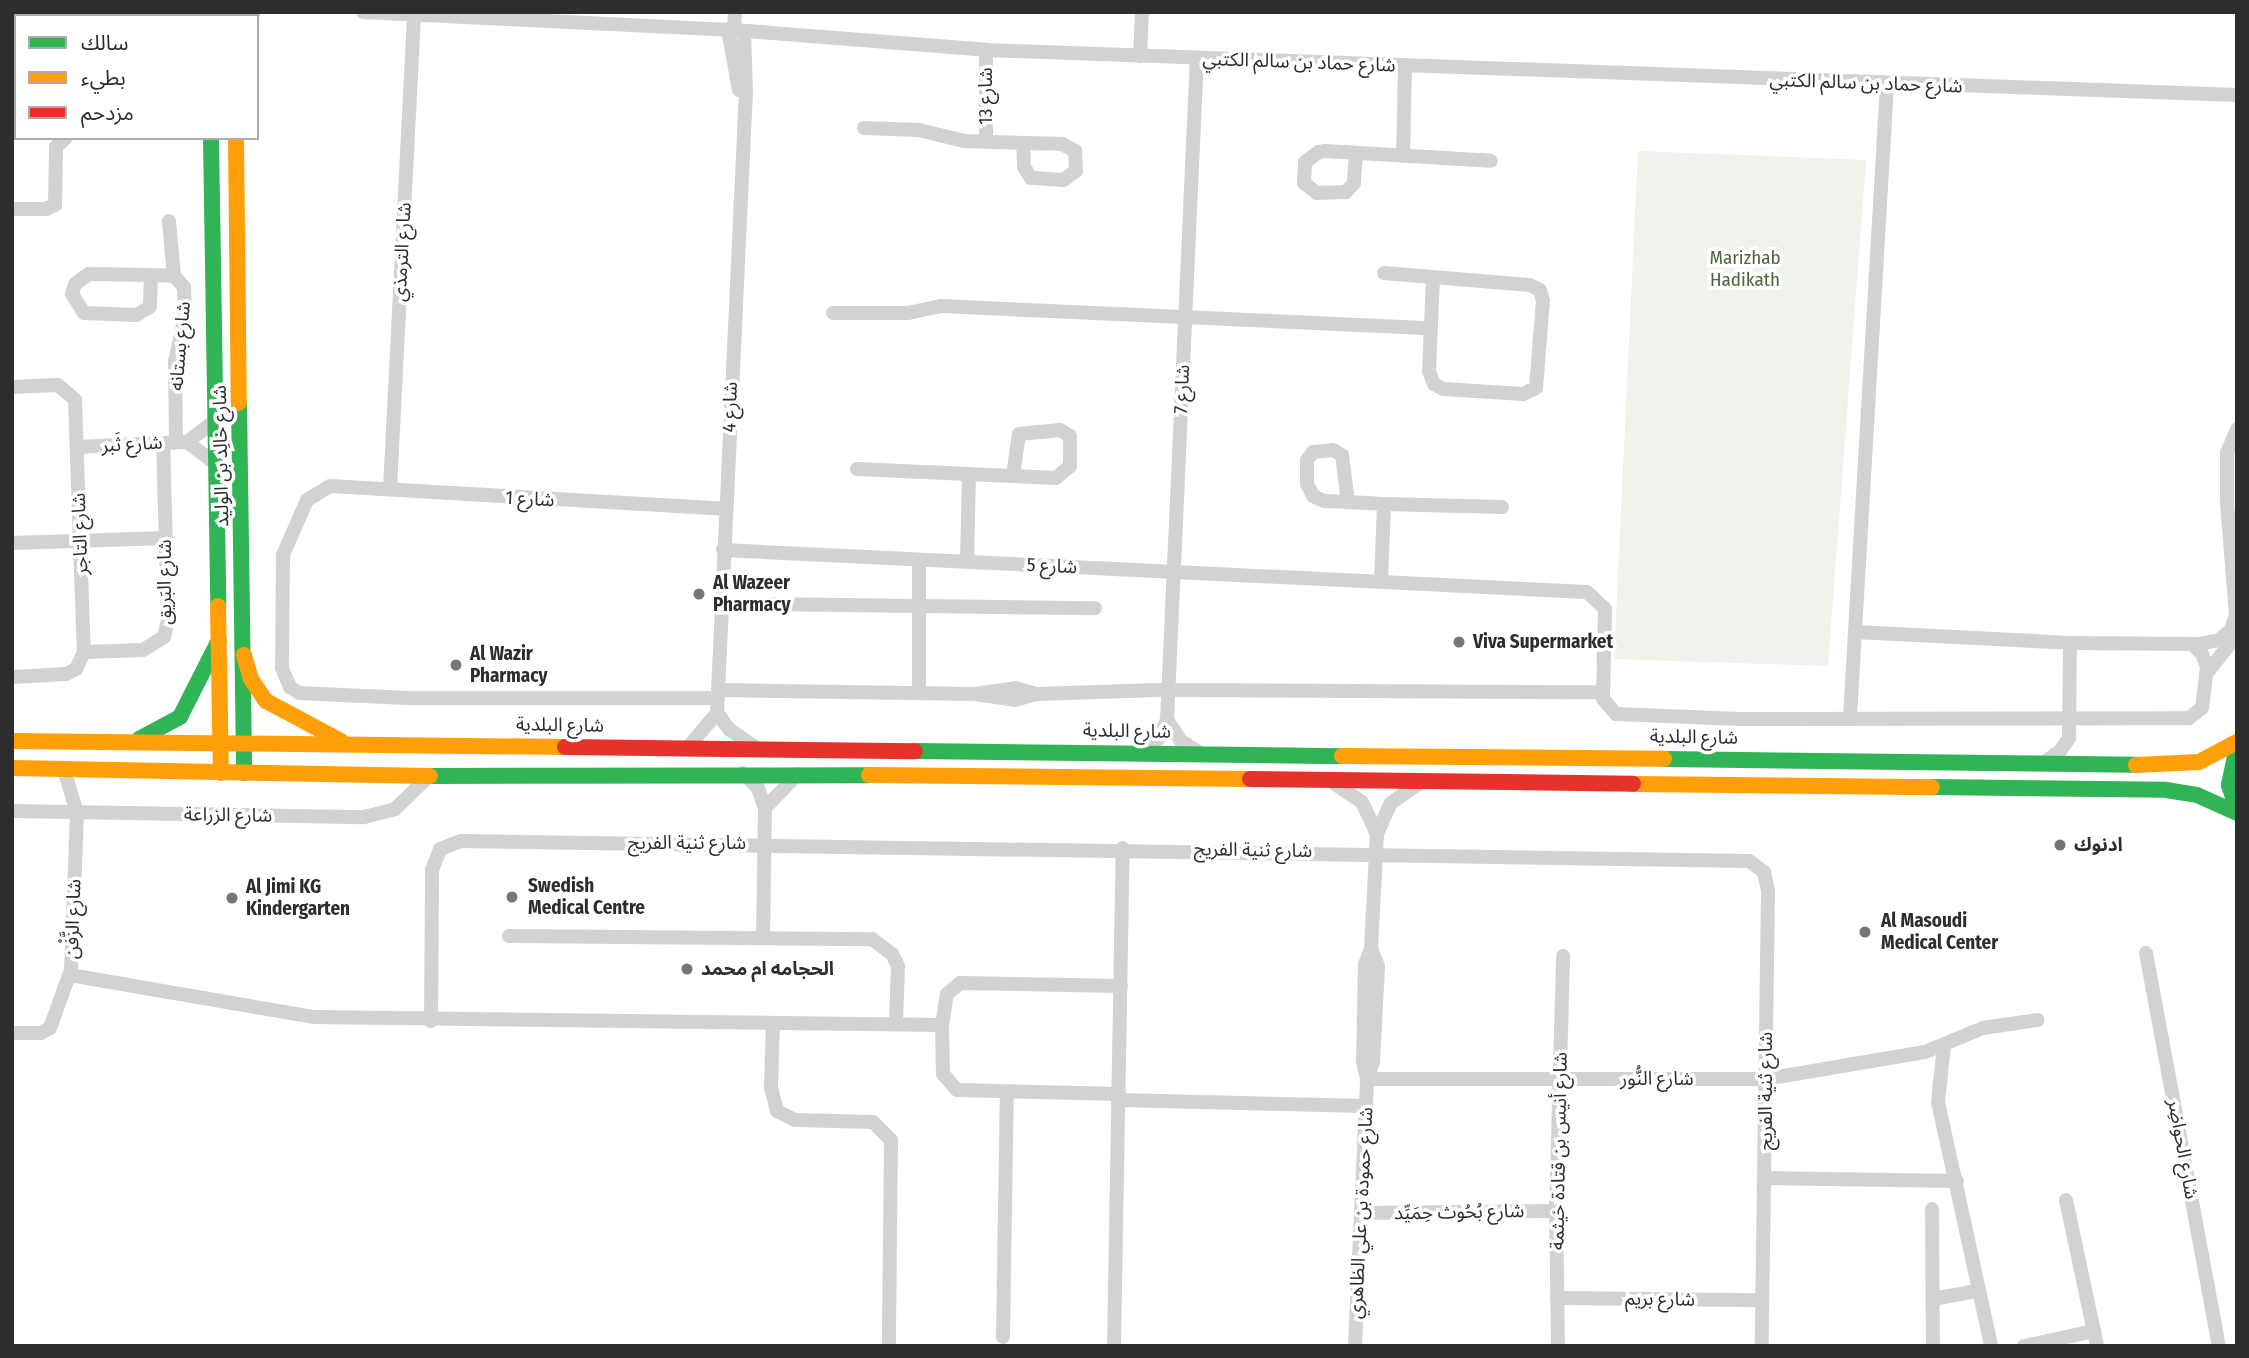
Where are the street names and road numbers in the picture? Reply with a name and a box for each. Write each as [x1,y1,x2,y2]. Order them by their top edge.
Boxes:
street label: شارع حماد بن سالم الكتبي [1202,47,1396,77]
street label: شارع 13 [975,67,997,125]
street label: شارع حماد بن سالم الكتبي [1769,68,1963,98]
street label: شارع الترمذي [388,202,416,302]
street label: شارع بستانه [165,300,195,392]
street label: شارع 7 [1169,364,1195,414]
street label: شارع 4 [718,381,742,433]
street label: شارع خالِد بن الوليد [208,385,234,527]
street label: شارع ثَبر [101,431,163,457]
street label: شارع 1 [505,486,555,512]
street label: شارع التاجر [67,492,93,576]
street label: شارع البَريق [154,539,176,625]
street label: شارع 5 [1026,553,1078,579]
street label: شارع البلدية [516,713,604,737]
street label: شارع البلدية [1083,719,1171,743]
street label: شارع البلدية [1650,725,1738,749]
street label: شارع الزراعة [184,803,272,827]
street label: شارع ثنية الفريج [628,832,746,854]
street label: شارع ثنية الفريج [1194,838,1312,862]
street label: شارع الزَّفْن [60,878,86,960]
street label: شارع ثنية الفريج [1755,1032,1777,1150]
street label: شارع أنيس بن قتادة خيثمة [1546,1052,1572,1250]
street label: شارع النُّور [1620,1068,1694,1090]
street label: شارع الحواضِر [2163,1097,2203,1201]
street label: شارع حمودة بن علي الظاهري [1344,1106,1378,1320]
street label: شارع بُحُوث حِمَيِّد [1394,1199,1524,1225]
street label: شارع بريم [1625,1287,1695,1311]

